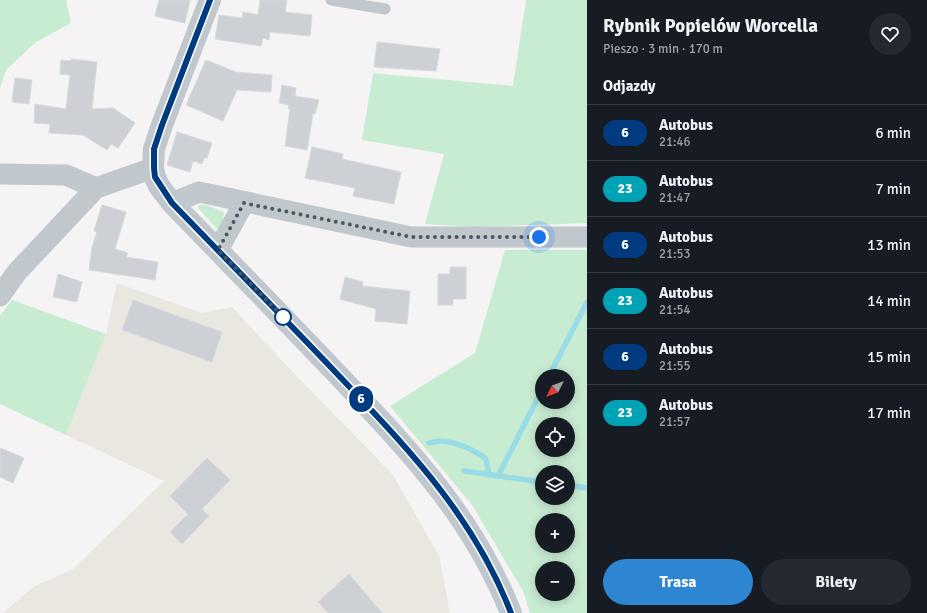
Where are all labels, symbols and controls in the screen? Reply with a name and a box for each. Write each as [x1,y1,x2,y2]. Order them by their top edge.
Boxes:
button: heart [869,13,911,55]
text: Rybnik Popielów Worcella [603,14,818,38]
text: Pieszo · 3 min · 170 m [603,41,723,57]
text: Odjazdy [603,77,656,95]
text: Autobus [659,116,713,134]
text: 6 [621,124,629,141]
text: 6 min [875,124,911,142]
text: 21:46 [659,134,691,150]
text: Autobus [659,172,713,190]
text: 23 [617,180,633,197]
text: 7 min [875,180,911,198]
text: 21:47 [659,190,691,206]
your location [529,227,549,247]
text: Autobus [659,228,713,246]
text: 6 [621,236,629,253]
text: 13 min [867,236,911,254]
text: 21:53 [659,246,691,262]
text: Autobus [659,284,713,302]
text: 23 [617,292,633,309]
text: 14 min [867,292,911,310]
text: 21:54 [659,302,691,318]
unlabelled marker [274,308,292,326]
text: Autobus [659,340,713,358]
text: 6 [621,348,629,365]
text: 15 min [867,348,911,366]
text: 21:55 [659,358,691,374]
north arrow [535,369,575,409]
map controls [535,369,575,601]
line badge: 6 [348,386,374,412]
text: 6 [357,390,365,407]
text: Autobus [659,396,713,414]
text: 23 [617,404,633,421]
text: 17 min [867,404,911,422]
text: 21:57 [659,414,691,430]
button: locate [535,417,575,457]
button: layers [535,465,575,505]
button: + [535,513,575,553]
button: Trasa [603,559,753,605]
button: Bilety [761,559,911,605]
button: − [535,561,575,601]

